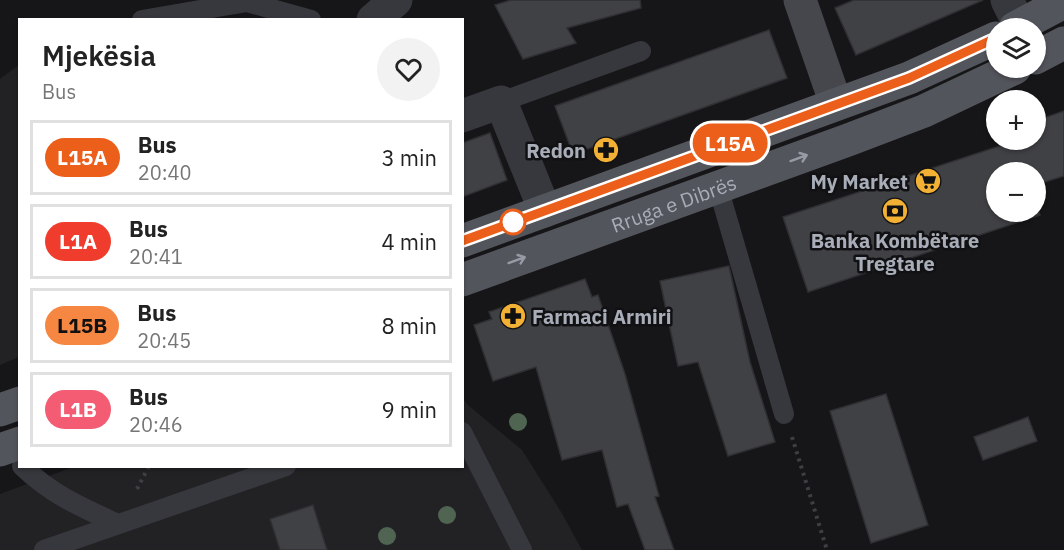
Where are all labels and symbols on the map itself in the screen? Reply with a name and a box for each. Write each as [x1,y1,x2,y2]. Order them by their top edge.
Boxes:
line badge: L15A [688,124,772,162]
pharmacy icon: Redon [591,135,621,165]
place label: Redon [526,137,586,164]
one-way arrow [789,151,808,162]
supermarket icon: My Market [913,166,943,196]
street label: Rruga e Dibrës [607,168,740,238]
place label: My Market [810,168,908,195]
bank icon: Banka Kombëtare Tregtare [880,196,910,226]
unlabelled marker [500,209,526,235]
place label: Banka Kombëtare Tregtare [811,227,979,277]
one-way arrow [507,253,526,264]
pharmacy icon: Farmaci Armiri [498,301,528,331]
place label: Farmaci Armiri [532,303,672,330]

